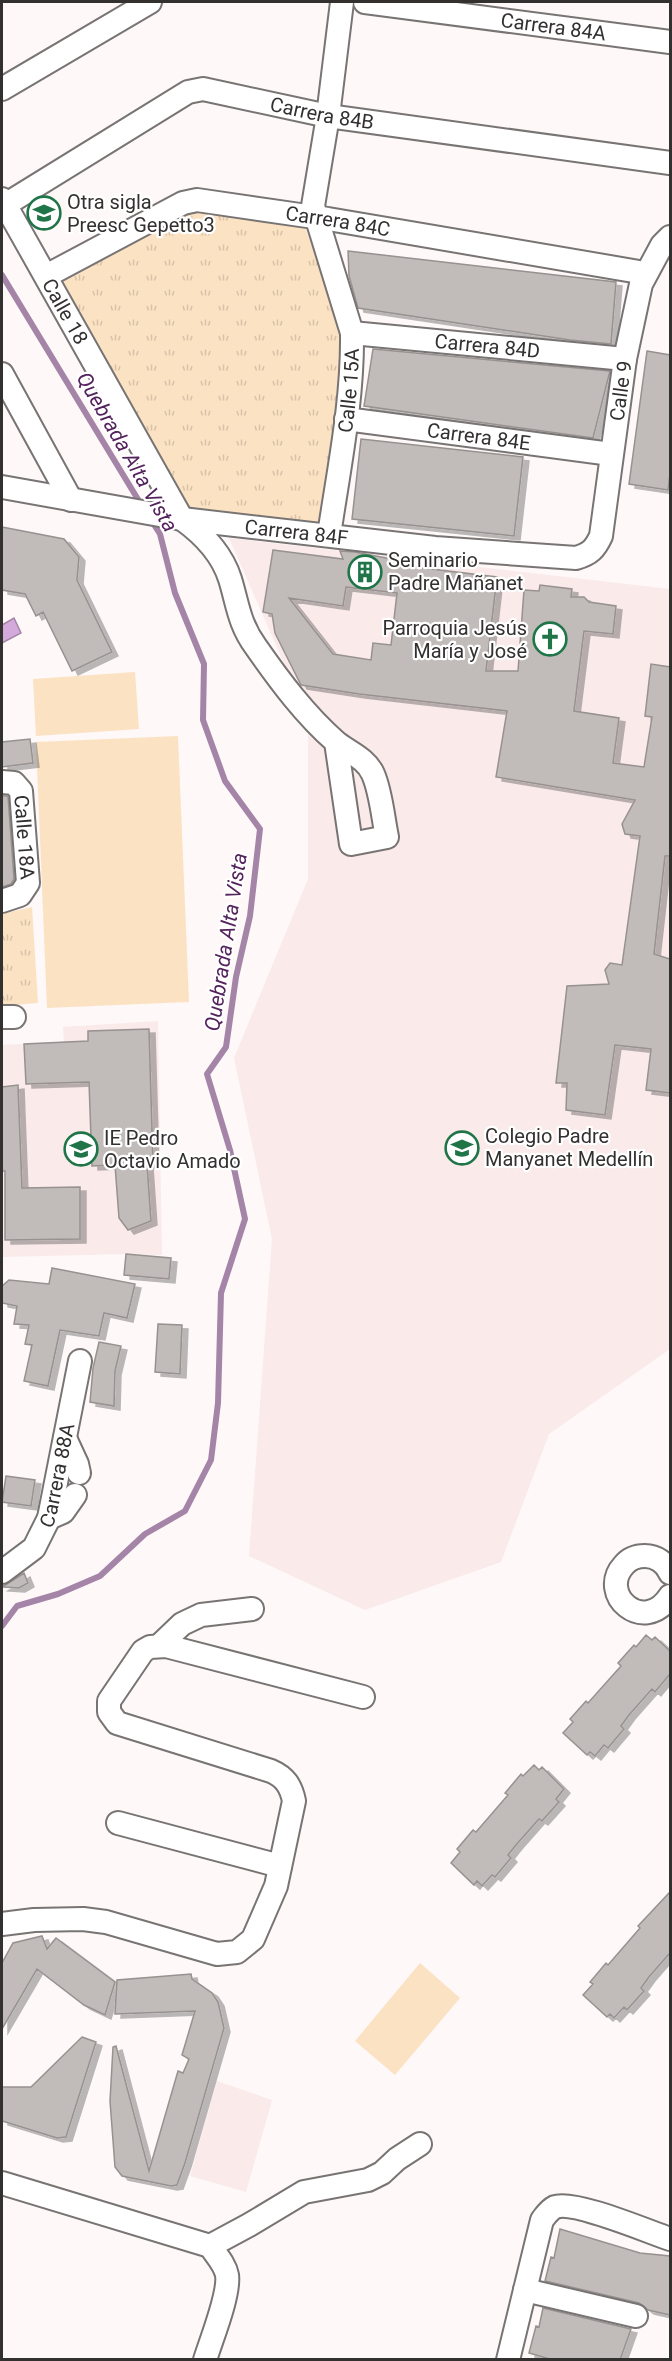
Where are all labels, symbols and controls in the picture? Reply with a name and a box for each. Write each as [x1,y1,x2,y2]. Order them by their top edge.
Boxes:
street label: Carrera 84A [499,8,607,45]
street label: Carrera 84B [268,92,376,134]
place label: Otra sigla Preesc Gepetto3 [67,190,215,237]
school or university icon: Otra sigla Preesc Gepetto3 [26,195,62,231]
street label: Carrera 84C [284,201,392,241]
street label: Calle 18 [37,274,93,349]
street label: Carrera 84D [434,329,541,363]
street label: Calle 15A [333,348,364,434]
street label: Calle 9 [605,359,637,422]
water label: Quebrada Alta Vista [72,368,182,536]
street label: Carrera 84E [426,418,532,455]
street label: Carrera 84F [244,514,349,550]
place label: Seminario Padre Mañanet [388,548,523,595]
building icon: Seminario Padre Mañanet [347,554,383,590]
place label: Parroquia Jesús María y José [382,616,527,663]
church icon: Parroquia Jesús María y José [532,621,568,657]
street label: Calle 18A [9,794,40,880]
water label: Quebrada Alta Vista [200,851,252,1033]
place label: Colegio Padre Manyanet Medellín [485,1124,653,1171]
place label: IE Pedro Octavio Amado [104,1126,241,1173]
school or university icon: Colegio Padre Manyanet Medellín [444,1130,480,1166]
school or university icon: IE Pedro Octavio Amado [63,1131,99,1167]
street label: Carrera 88A [34,1421,79,1532]

